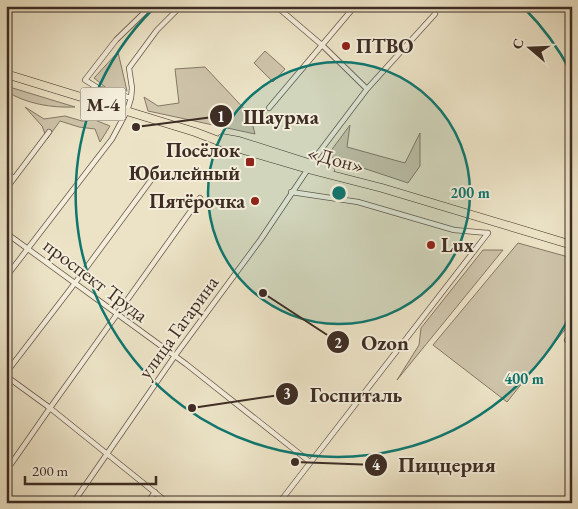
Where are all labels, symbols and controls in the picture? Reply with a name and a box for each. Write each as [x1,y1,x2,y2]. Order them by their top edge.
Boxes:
north arrow [506,22,556,72]
place label: ПТВО [356,33,413,59]
text: С [508,36,528,51]
marker: ПТВО [340,40,352,52]
road number: М-4 [80,88,126,120]
callout: Шаурма [208,98,329,134]
text: Шаурма [243,103,320,130]
text: 1 [217,107,225,126]
place label: Посёлок Юбилейный [129,137,240,186]
street label: «Дон» [305,139,367,179]
marker: Посёлок Юбилейный [244,156,256,168]
text: 200 m [450,183,490,202]
centre of rings [330,184,348,202]
place label: Пятёрочка [149,188,245,214]
marker: Пятёрочка [249,195,261,207]
street label: проспект Труда [38,232,154,328]
place label: Lux [441,232,474,258]
marker: Lux [425,239,437,251]
street label: улица Гагарина [132,270,224,384]
callout: Ozon [326,324,419,360]
text: Ozon [361,329,409,356]
text: 2 [334,333,342,352]
text: 400 m [504,369,544,388]
callout: Госпиталь [275,376,412,412]
text: Госпиталь [310,381,402,408]
text: 3 [283,384,291,403]
callout: Пиццерия [363,447,506,483]
text: Пиццерия [398,451,496,478]
scale bar [25,454,156,486]
text: 4 [372,455,381,474]
text: 200 m [32,461,69,480]

